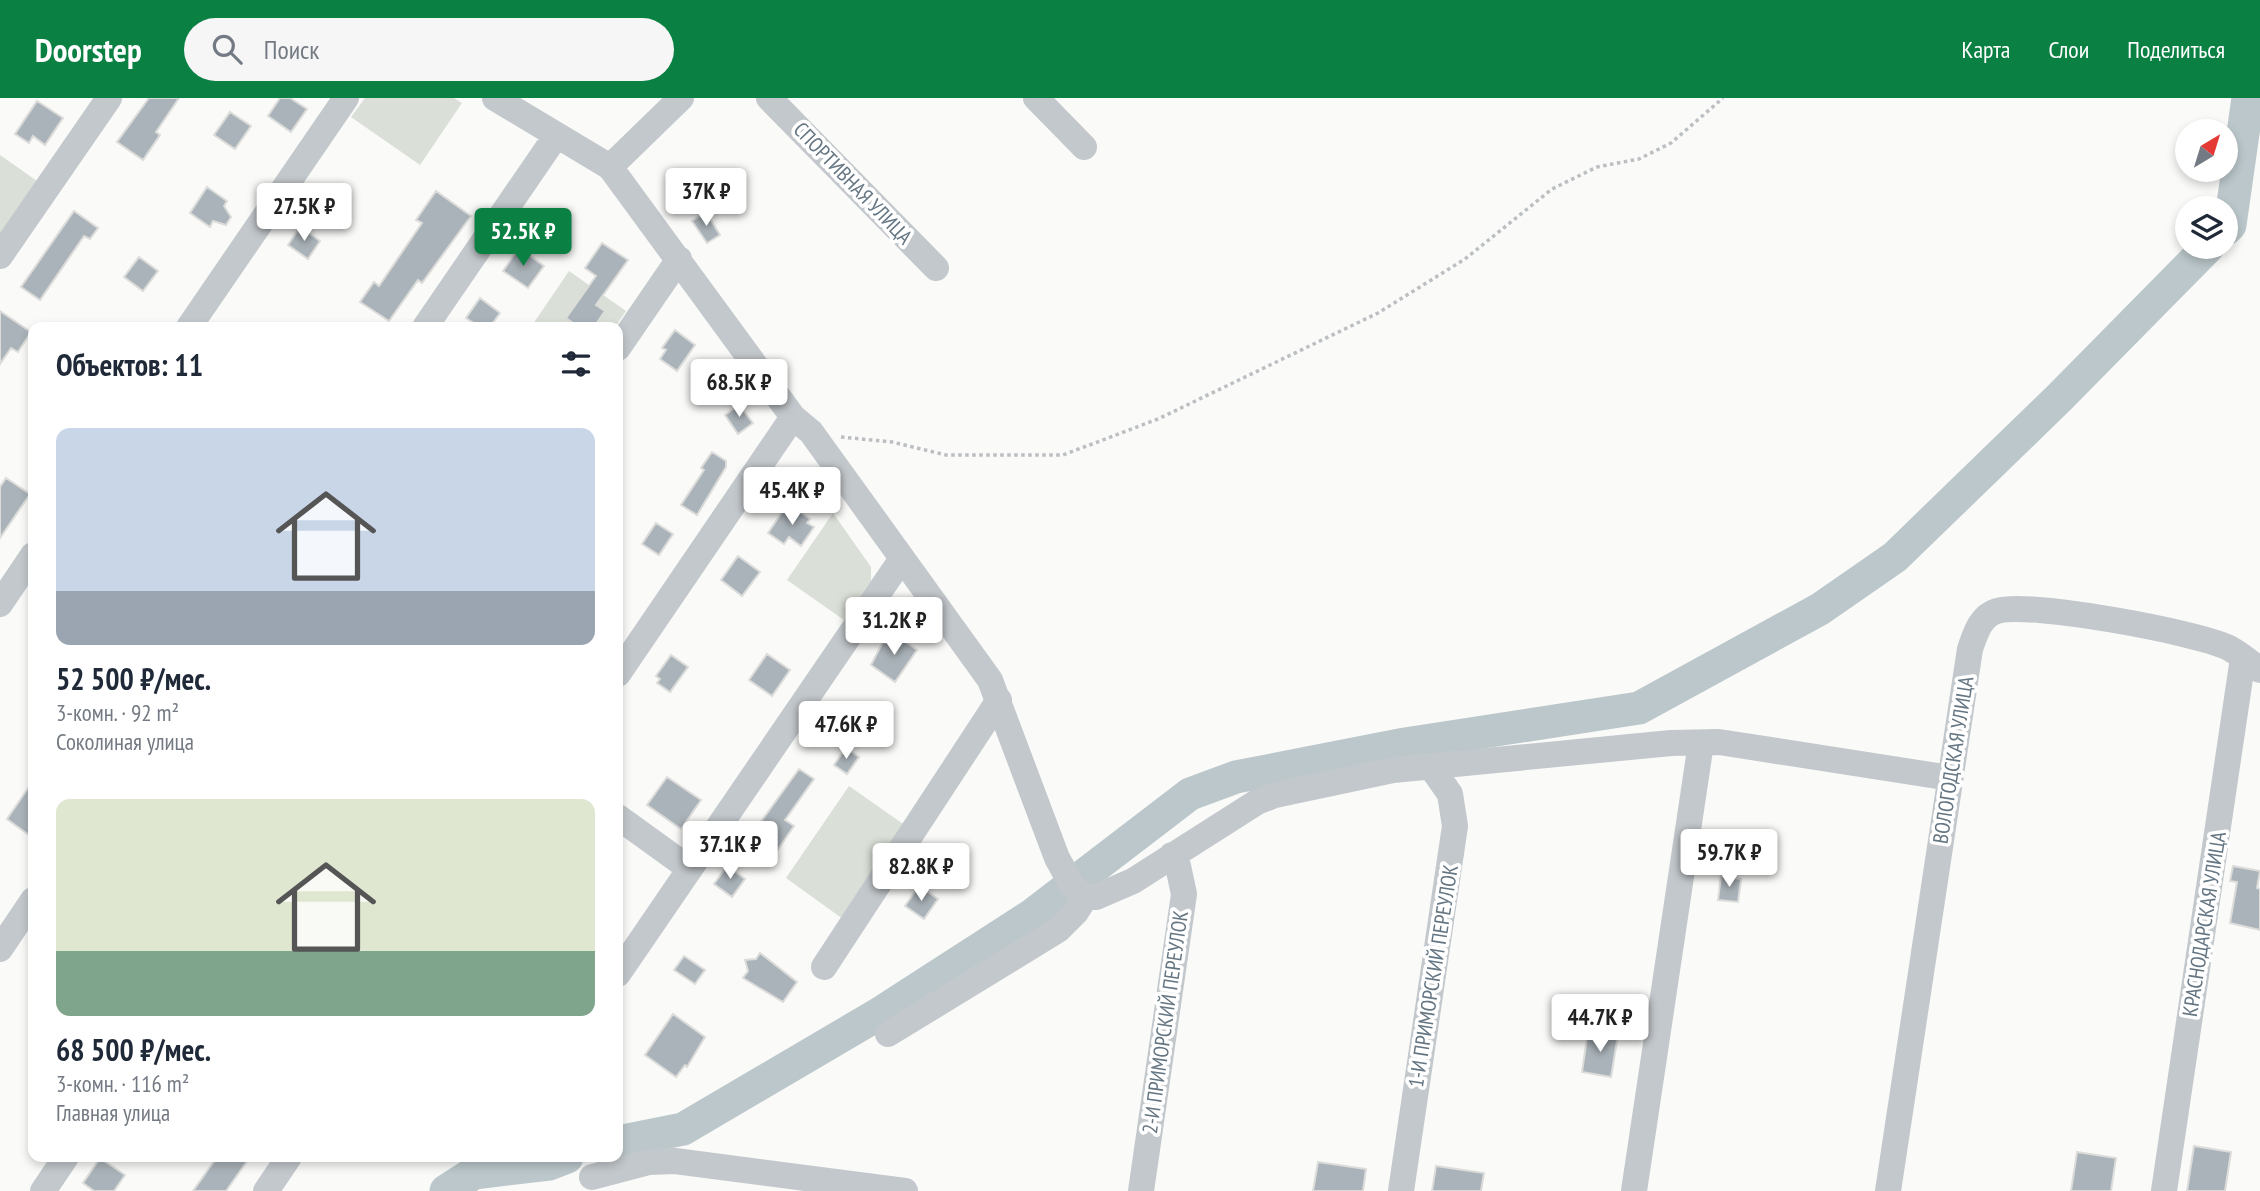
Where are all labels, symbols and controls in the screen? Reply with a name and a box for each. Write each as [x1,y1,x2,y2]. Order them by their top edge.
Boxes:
search box [184,18,674,81]
text: Doorstep [35,28,142,71]
icon: search [208,30,246,68]
text: Поиск [264,33,319,66]
text: Карта [1962,34,2010,65]
text: Слои [2048,34,2089,65]
text: Поделиться [2127,34,2225,65]
street label: СПОРТИВНАЯ УЛИЦА [788,116,918,250]
north arrow [2175,119,2238,182]
map controls [2175,119,2238,259]
pin: 37K ₽ [657,169,755,228]
text: 37K ₽ [681,176,731,205]
pin: 27.5K ₽ [239,184,369,243]
text: 27.5K ₽ [273,191,335,220]
button: layers [2175,196,2238,259]
pin: 52.5K ₽ [458,208,588,268]
text: 52.5K ₽ [491,216,555,245]
text: Объектов: 11 [56,345,203,384]
icon: filters [557,345,595,383]
pin: 68.5K ₽ [674,360,804,419]
text: 68.5K ₽ [707,367,771,396]
pin: 45.4K ₽ [727,468,857,527]
icon: home [263,473,389,599]
text: 45.4K ₽ [760,475,824,504]
pin: 31.2K ₽ [829,598,959,657]
text: 31.2K ₽ [862,605,926,634]
text: 52 500 ₽/мес. [56,659,211,698]
street label: ВОЛОГОДСКАЯ УЛИЦА [1926,674,1980,845]
text: 3-комн. · 92 m² [56,698,179,727]
pin: 47.6K ₽ [781,702,911,761]
text: 47.6K ₽ [815,709,877,738]
text: Соколиная улица [56,727,194,756]
pin: 37.1K ₽ [665,822,795,881]
text: 37.1K ₽ [699,829,761,858]
pin: 59.7K ₽ [1664,830,1794,889]
street label: КРАСНОДАРСКАЯ УЛИЦА [2176,830,2232,1018]
text: 59.7K ₽ [1697,837,1761,866]
icon: home [263,844,389,970]
pin: 82.8K ₽ [856,844,986,903]
text: 82.8K ₽ [889,851,953,880]
street label: 1-И ПРИМОРСКИЙ ПЕРЕУЛОК [1402,863,1464,1089]
street label: 2-И ПРИМОРСКИЙ ПЕРЕУЛОК [1136,909,1194,1135]
pin: 44.7K ₽ [1535,995,1665,1054]
text: 44.7K ₽ [1568,1002,1632,1031]
text: 68 500 ₽/мес. [56,1030,211,1069]
text: 3-комн. · 116 m² [56,1069,189,1098]
text: Главная улица [56,1098,170,1127]

